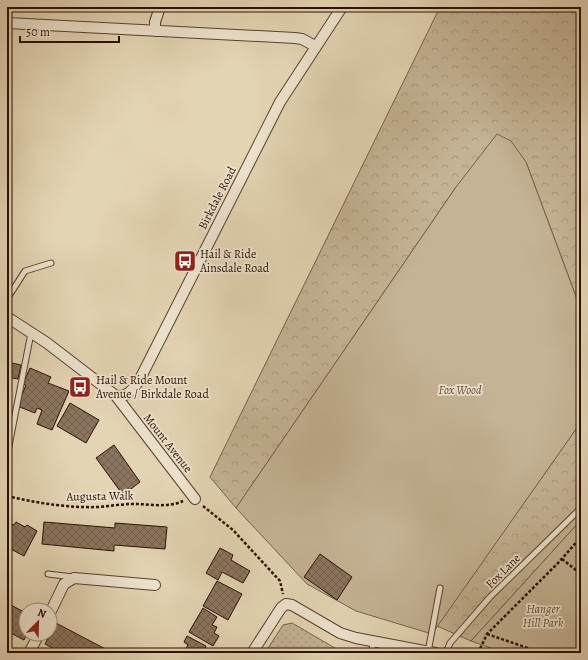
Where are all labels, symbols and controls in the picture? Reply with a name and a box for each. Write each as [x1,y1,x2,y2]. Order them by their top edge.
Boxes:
scale bar [20,18,119,44]
text: 50 m [26,24,50,40]
street label: Birkdale Road [194,163,240,232]
place label: Hail & Ride Ainsdale Road [199,246,270,276]
bus stop icon: Hail & Ride Ainsdale Road [172,248,198,274]
place label: Hail & Ride Mount Avenue / Birkdale Road [95,372,209,402]
bus stop icon: Hail & Ride Mount Avenue / Birkdale Road [67,374,93,400]
park label: Fox Wood [439,382,482,398]
street label: Mount Avenue [140,410,196,476]
street label: Augusta Walk [65,487,134,505]
street label: Fox Lane [482,550,524,592]
park label: Hanger Hill Park [523,601,564,631]
north arrow [18,602,58,642]
text: N [35,605,48,622]

